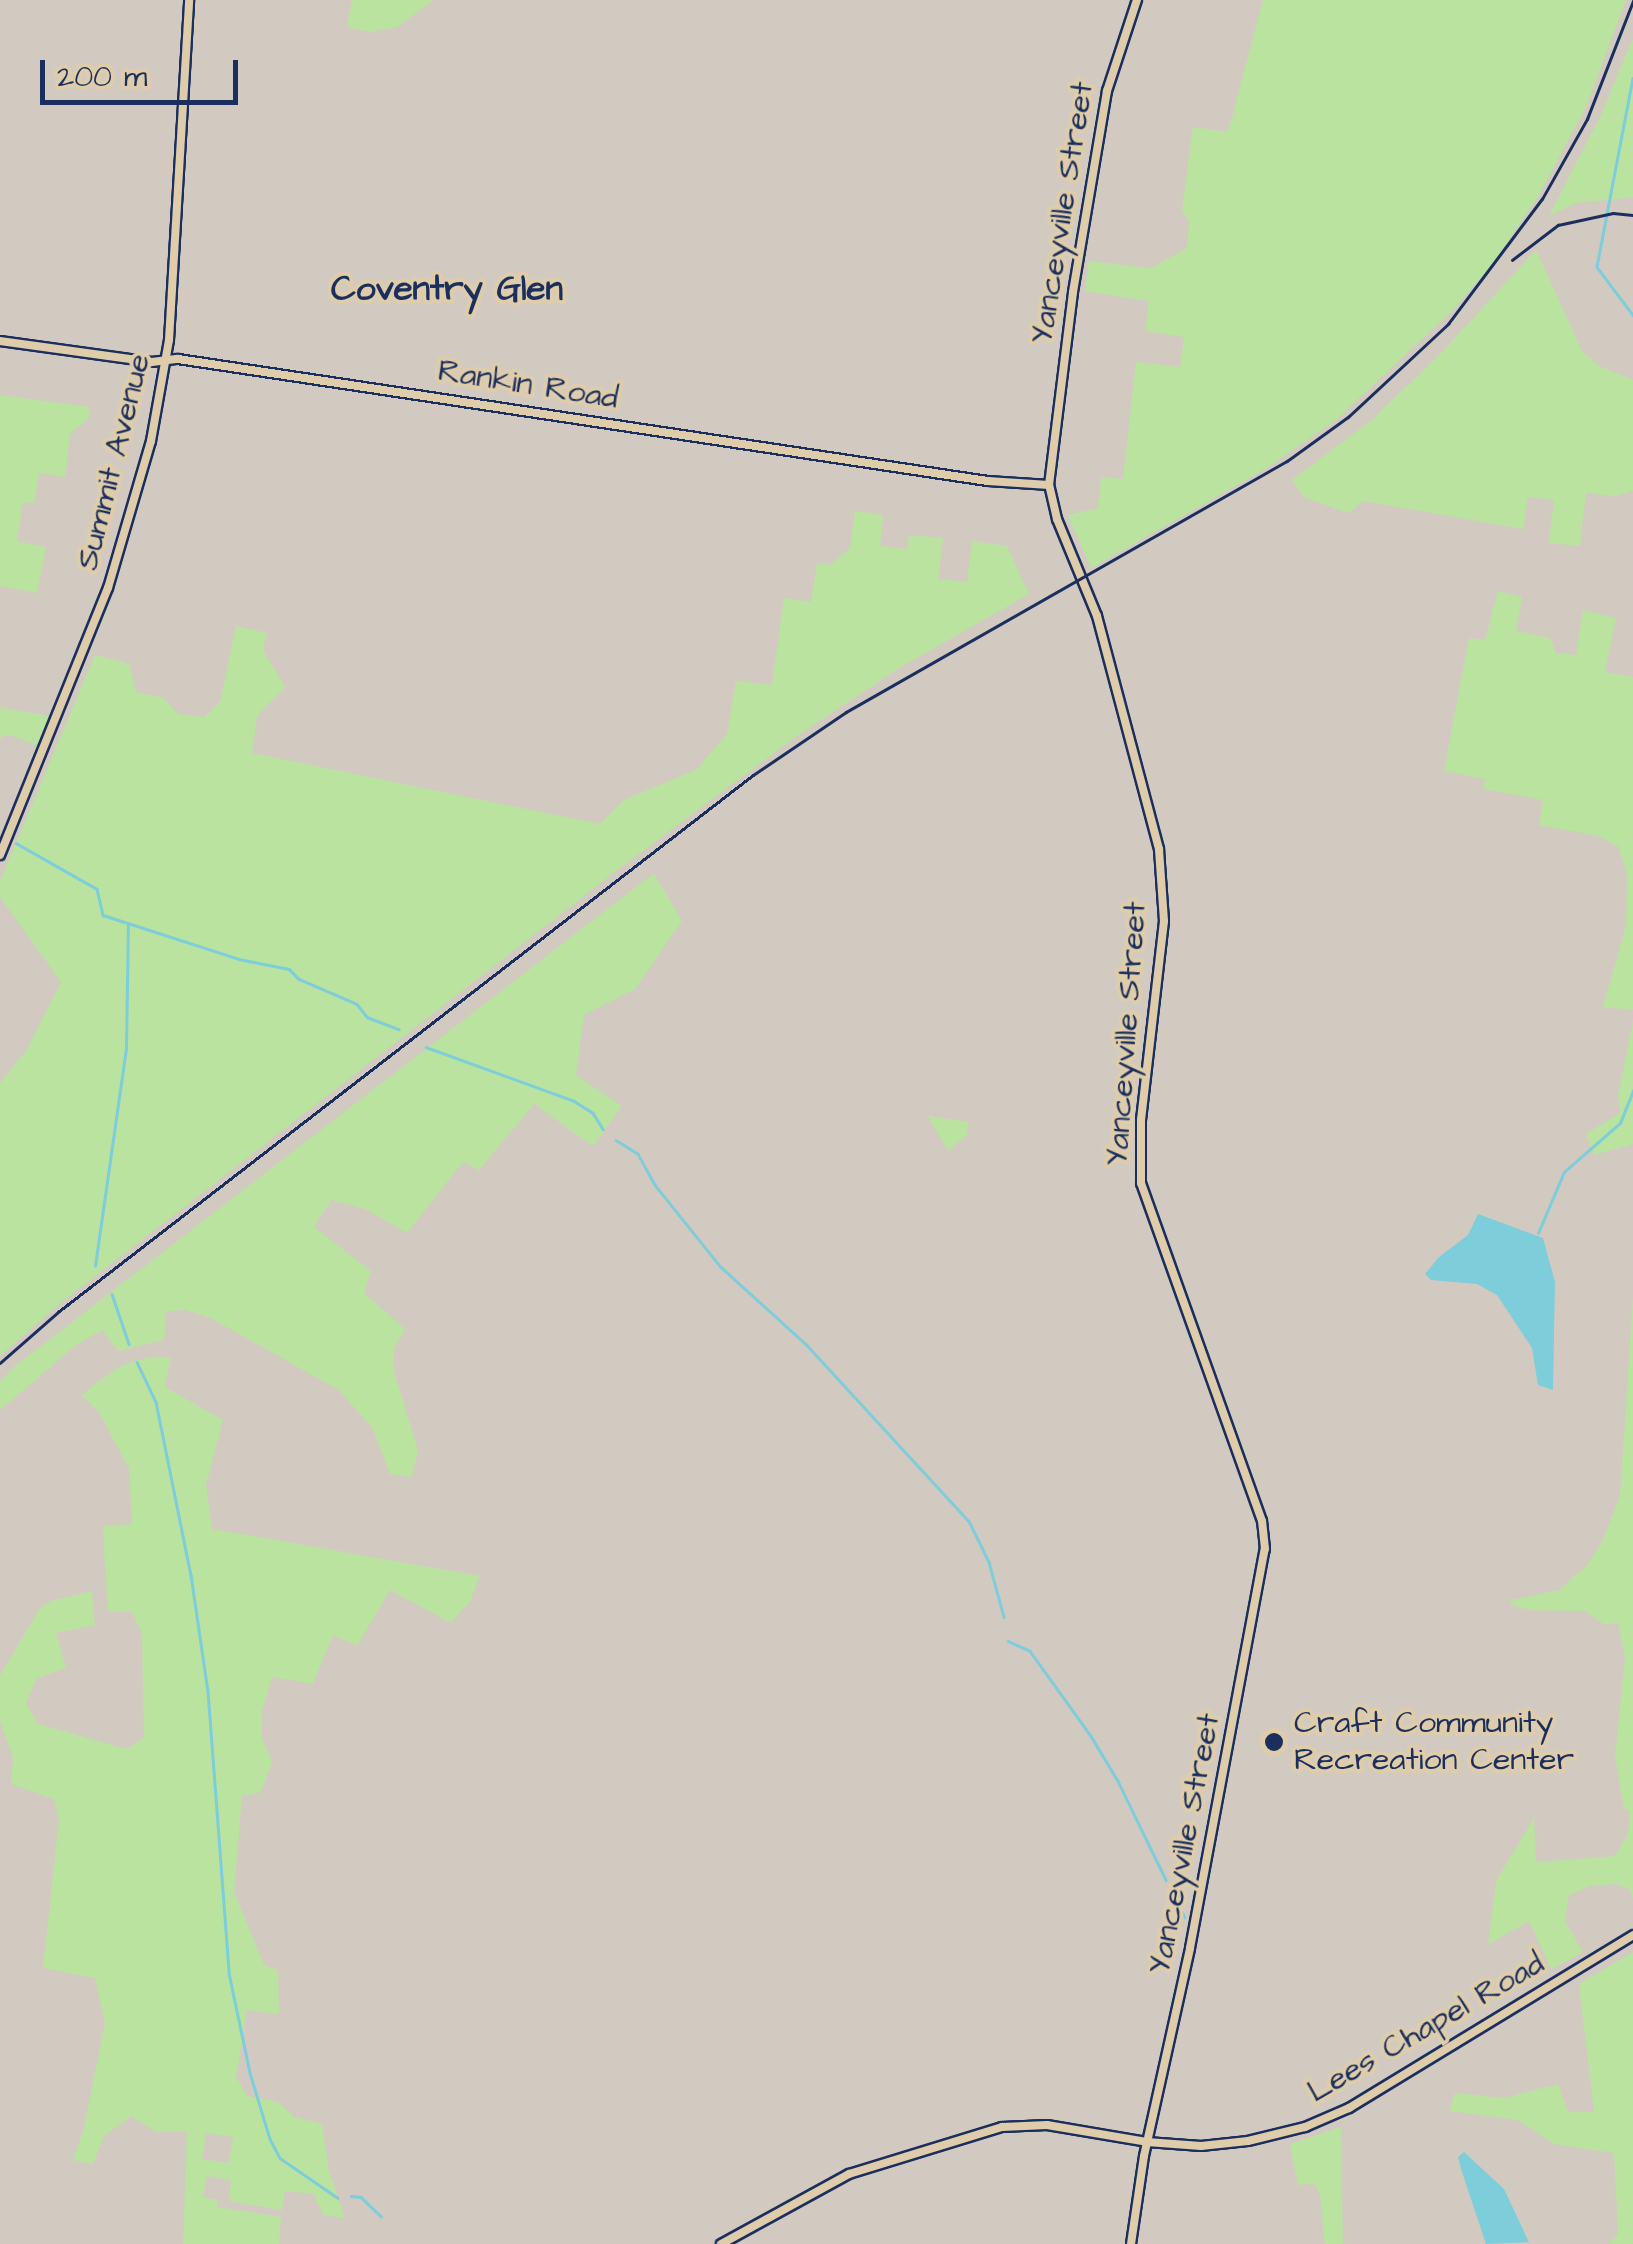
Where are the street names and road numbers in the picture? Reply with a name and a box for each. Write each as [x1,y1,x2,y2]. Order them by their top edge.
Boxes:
street label: Yanceyville Street [1023,79,1103,347]
street label: Summit Avenue [69,350,159,574]
street label: Rankin Road [435,352,621,418]
street label: Yanceyville Street [1099,901,1155,1167]
street label: Yanceyville Street [1141,1710,1229,1978]
street label: Lees Chapel Road [1301,1945,1551,2111]

